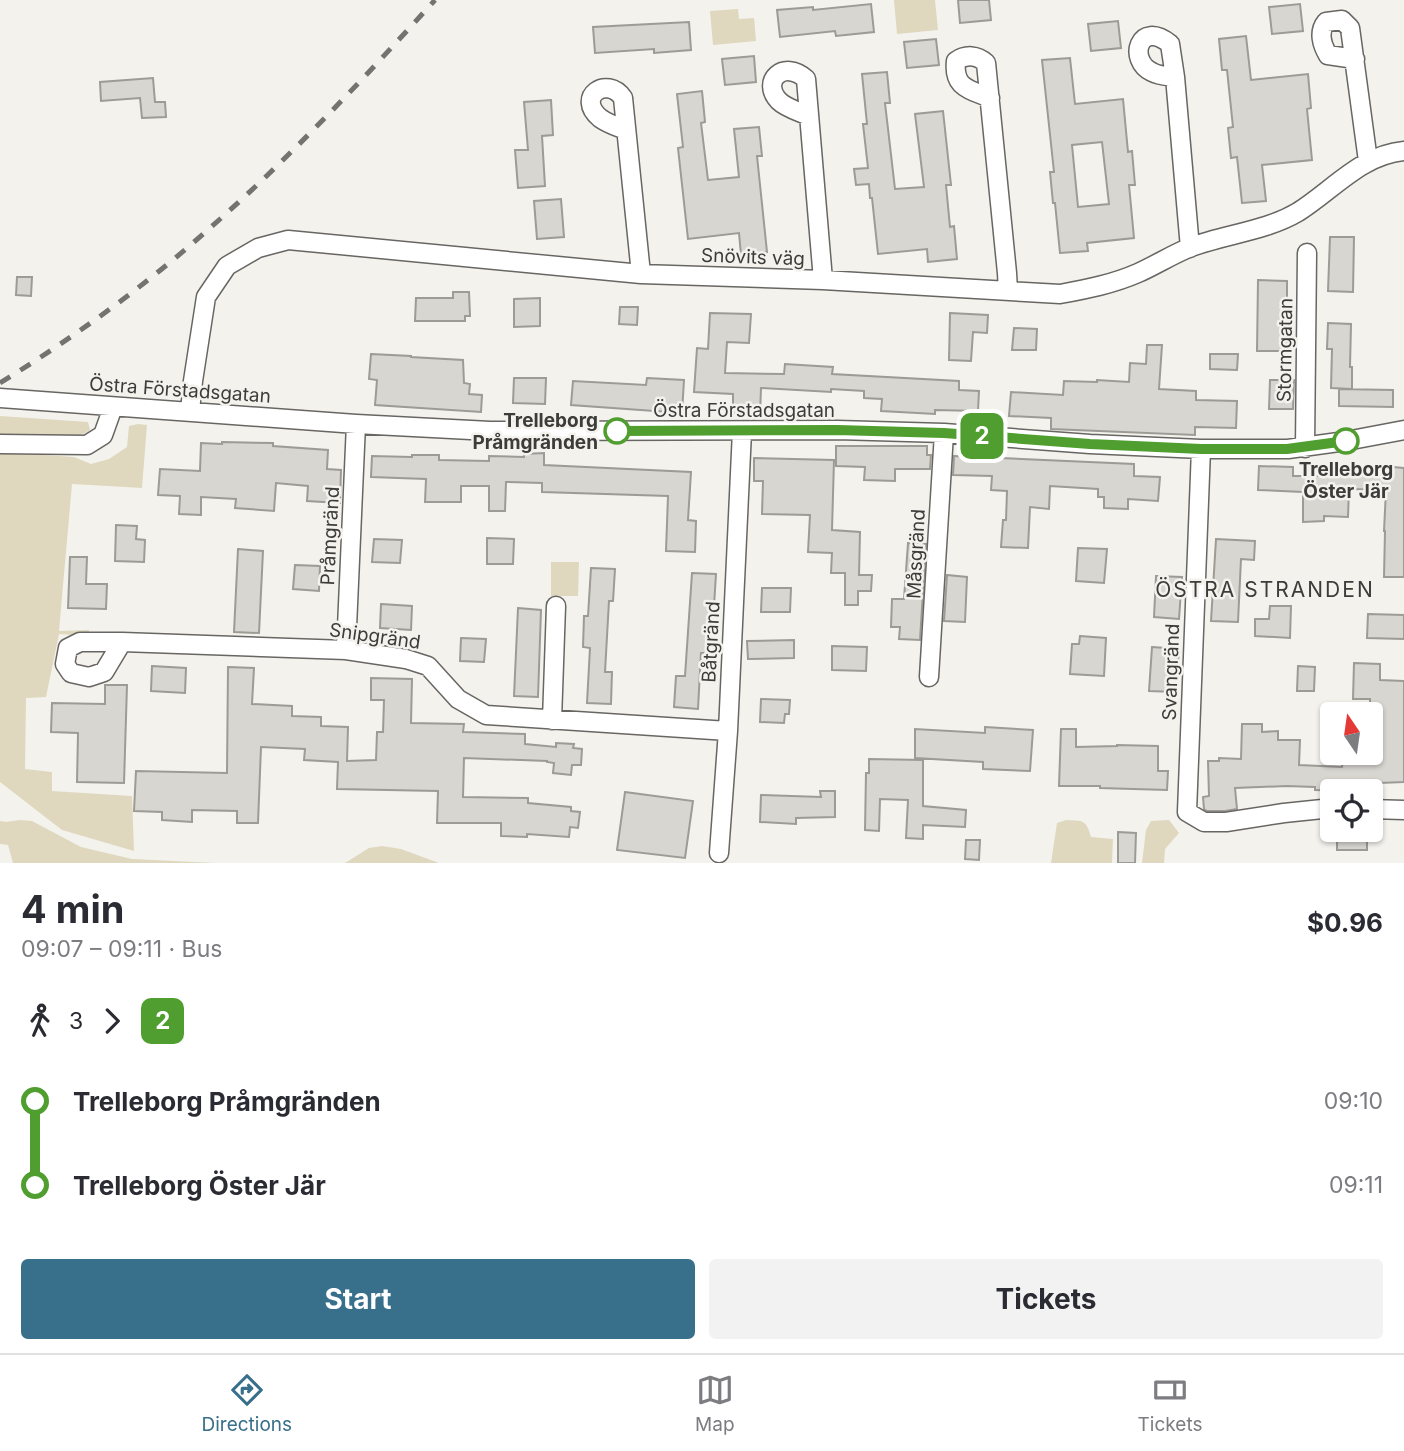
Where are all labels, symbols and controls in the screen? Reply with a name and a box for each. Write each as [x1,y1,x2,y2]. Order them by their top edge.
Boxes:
street label: Snövits väg [701,244,805,270]
street label: Stormgatan [1273,298,1297,402]
street label: Östra Förstadsgatan [88,372,272,408]
street label: Östra Förstadsgatan [653,399,835,422]
place label: Trelleborg Pråmgränden [472,409,598,454]
line badge: 2 [959,413,1005,459]
marker: Trelleborg Pråmgränden [604,418,630,444]
text: 2 [974,421,990,450]
marker: Trelleborg Öster Jär [1333,428,1359,454]
place label: Trelleborg Öster Jär [1299,458,1393,503]
street label: Pråmgränd [316,486,344,586]
street label: Måsgränd [902,508,930,600]
district label: ÖSTRA STRANDEN [1155,577,1375,602]
street label: Båtgränd [697,601,725,683]
street label: Snipgränd [328,618,422,654]
street label: Svangränd [1158,623,1184,721]
north arrow [1320,702,1382,765]
map controls [1320,702,1383,842]
button: locate [1320,779,1383,842]
text: 4 min [21,886,124,932]
text: $0.96 [1307,907,1383,938]
text: 09:07 – 09:11 · Bus [21,935,222,963]
icon: walk [21,1002,59,1040]
icon: forward [93,1002,131,1040]
text: 2 [155,1006,170,1035]
text: 3 [69,1007,83,1035]
text: Trelleborg Pråmgränden [73,1086,381,1117]
text: 09:10 [1324,1087,1383,1115]
text: Trelleborg Öster Jär [73,1170,326,1201]
text: 09:11 [1329,1171,1383,1199]
button: Start [21,1259,695,1339]
button: Tickets [709,1259,1383,1339]
tab: Directions [202,1371,292,1436]
tab: Map [695,1371,735,1436]
tab: Tickets [1138,1371,1202,1436]

